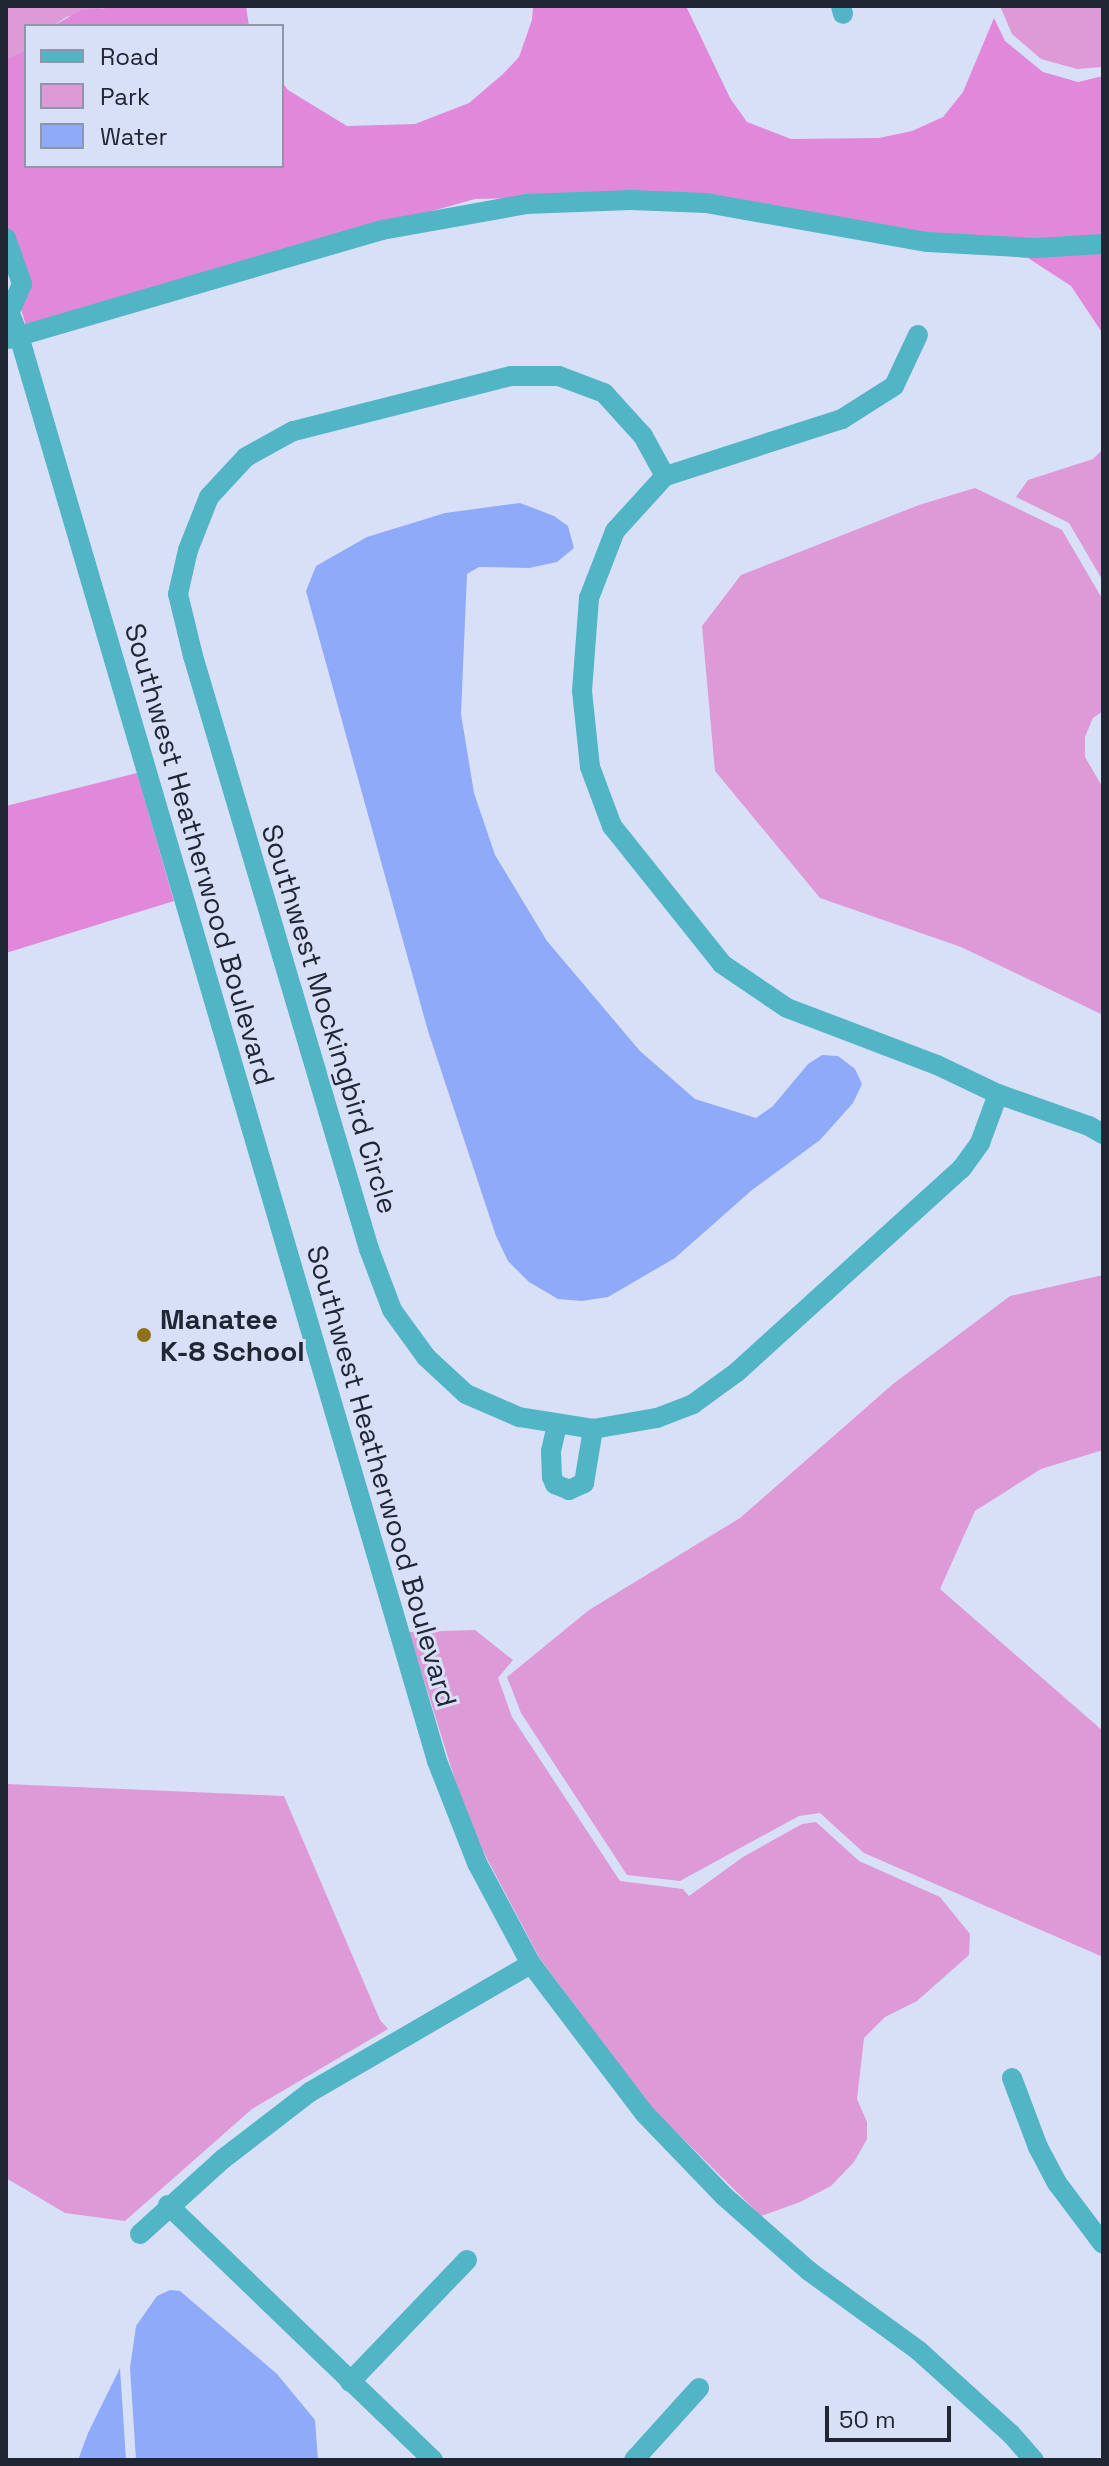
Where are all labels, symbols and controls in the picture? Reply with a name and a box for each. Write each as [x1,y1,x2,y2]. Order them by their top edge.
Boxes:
legend [24,24,284,168]
text: Road [100,41,159,72]
text: Park [100,81,150,112]
text: Water [100,121,168,152]
street label: Southwest Heatherwood Boulevard [118,619,282,1089]
street label: Southwest Mockingbird Circle [255,820,405,1218]
street label: Southwest Heatherwood Boulevard [300,1241,464,1711]
place label: Manatee K-8 School [160,1302,305,1368]
marker: Manatee K-8 School [135,1326,153,1344]
scale bar [829,2390,955,2440]
text: 50 m [839,2404,896,2435]

